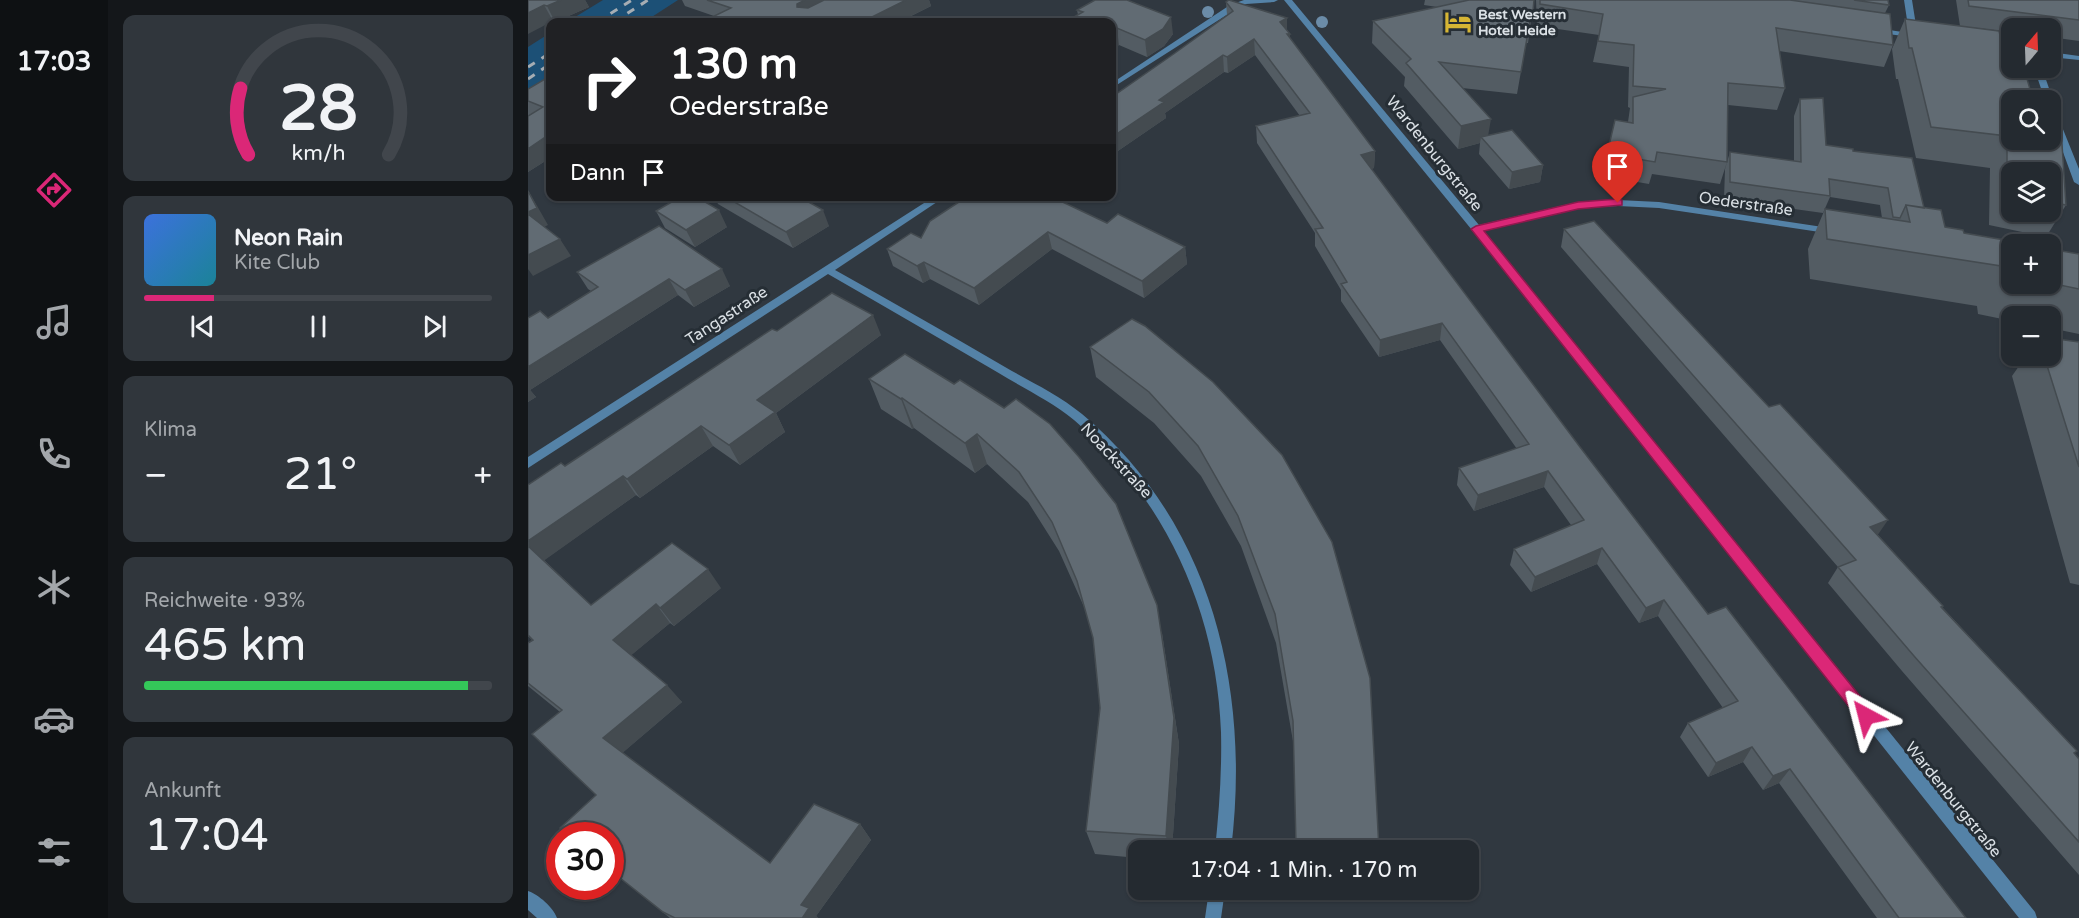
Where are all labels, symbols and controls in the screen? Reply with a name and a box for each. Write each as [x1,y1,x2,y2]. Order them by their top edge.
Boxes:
place label: Best Western Hotel Heide [1478,6,1566,39]
hotel icon: Best Western Hotel Heide [1443,7,1473,37]
north arrow [2001,18,2061,78]
map controls [2001,18,2061,366]
text: 130 m [669,39,798,90]
icon: right [570,42,648,120]
text: 17:03 [17,45,91,78]
text: 28 [279,72,357,147]
text: Oederstraße [669,90,829,123]
button: search [2001,90,2061,150]
street label: Wardenburgstraße [1382,92,1487,215]
text: km/h [291,140,345,166]
pin [1592,141,1643,203]
icon: arrive [1601,150,1634,183]
icon: arrive [637,156,670,189]
text: Dann [570,160,625,186]
button: layers [2001,162,2061,222]
icon: directions [33,169,75,211]
street label: Oederstraße [1698,188,1794,220]
text: Neon Rain [234,225,343,251]
button: + [2001,234,2061,294]
text: Kite Club [234,251,320,275]
street label: Tangastraße [682,282,771,350]
icon: music [33,301,75,343]
button: − [2001,306,2061,366]
icon: previous [186,310,219,343]
icon: pause [302,310,335,343]
icon: next [418,310,451,343]
text: Klima [144,418,197,442]
street label: Noackstraße [1076,419,1156,503]
icon: phone [33,433,75,475]
text: 21° [284,448,357,502]
text: − [144,456,168,495]
text: + [473,456,492,495]
icon: climate [33,566,75,608]
text: Reichweite · 93% [144,589,305,613]
text: 465 km [144,619,306,673]
position arrow [1834,684,1898,748]
icon: car [33,698,75,740]
street label: Wardenburgstraße [1901,738,2006,861]
text: Ankunft [144,779,221,803]
text: 17:04 [144,809,269,863]
speed limit sign: 30 [546,822,624,900]
icon: filters [33,831,75,873]
text: 17:04 · 1 Min. · 170 m [1190,857,1417,883]

